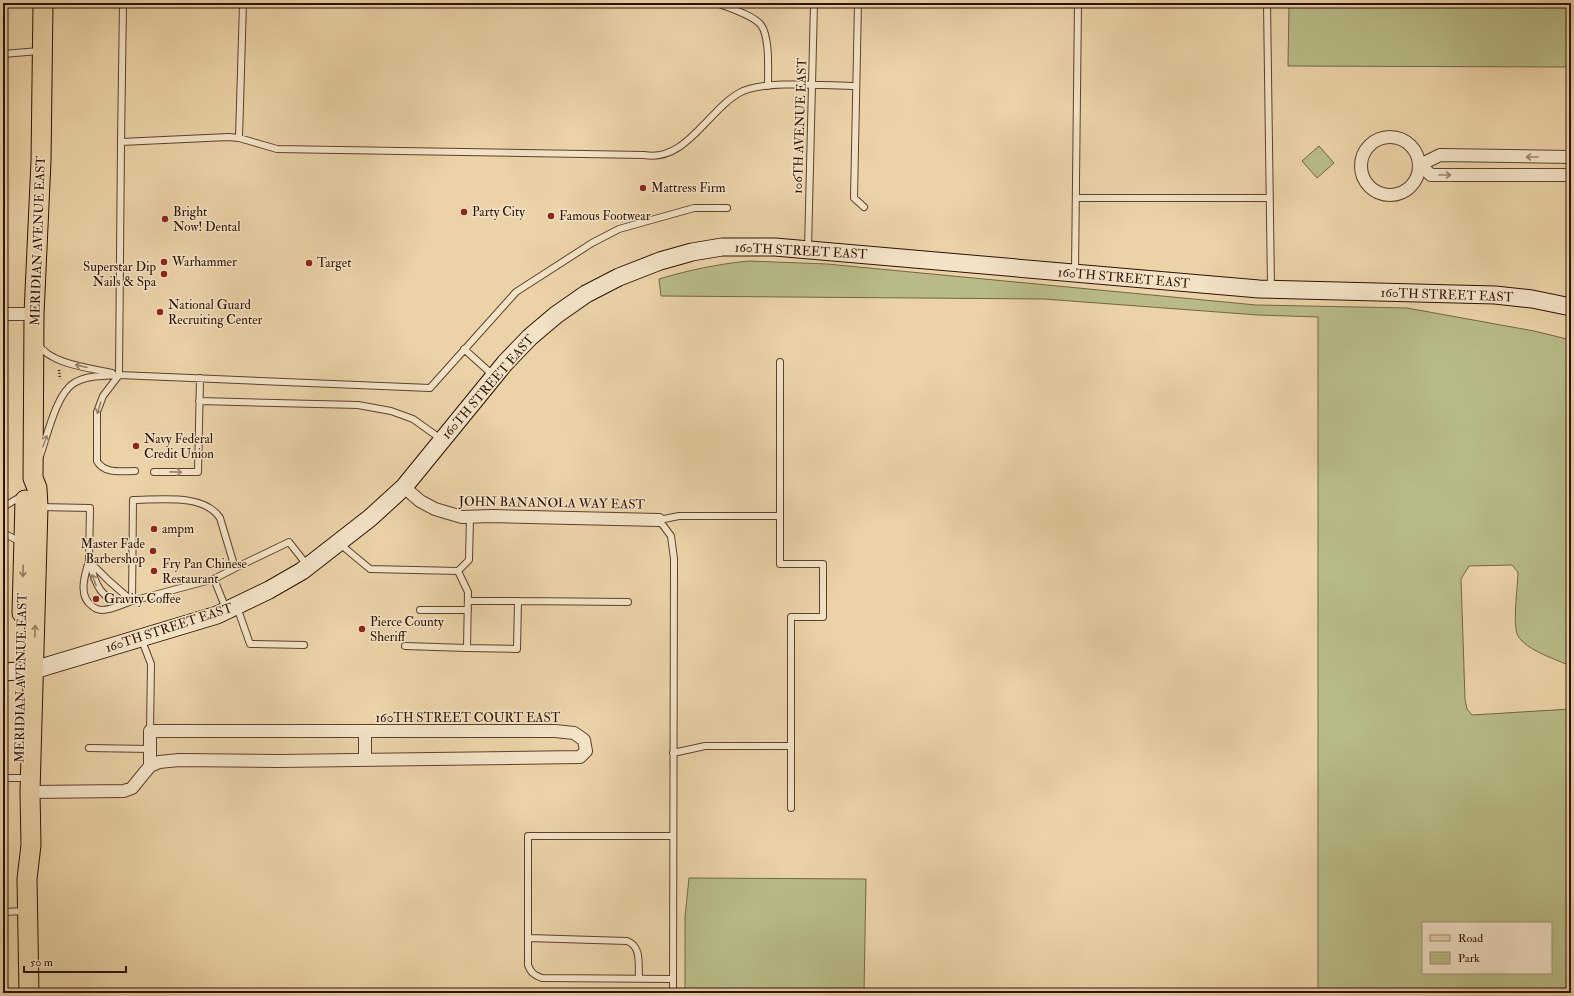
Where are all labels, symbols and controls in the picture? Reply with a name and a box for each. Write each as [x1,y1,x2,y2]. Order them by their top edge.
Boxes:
street label: 106TH AVENUE EAST [790,57,810,194]
one-way arrow [1526,153,1539,161]
street label: MERIDIAN AVENUE EAST [27,155,49,326]
one-way arrow [1438,171,1451,179]
place label: Mattress Firm [651,180,726,196]
marker: Mattress Firm [638,183,648,193]
place label: Bright Now! Dental [173,204,241,235]
place label: Party City [472,204,525,221]
marker: Party City [459,207,469,217]
place label: Famous Footwear [559,208,651,224]
marker: Famous Footwear [546,211,556,221]
marker: Bright Now! Dental [160,214,170,224]
street label: 160TH STREET EAST [734,240,868,262]
place label: Warhammer [171,254,237,270]
place label: Target [317,255,351,271]
marker: Warhammer [159,257,169,267]
marker: Target [304,258,314,268]
place label: Superstar Dip Nails & Spa [83,259,157,291]
street label: 160TH STREET EAST [1057,264,1191,292]
marker: Superstar Dip Nails & Spa [159,269,169,279]
street label: 160TH STREET EAST [1380,285,1514,305]
place label: National Guard Recruiting Center [168,297,263,328]
marker: National Guard Recruiting Center [155,307,165,317]
street label: 160TH STREET EAST [438,331,538,442]
one-way arrow [75,362,88,370]
one-way arrow [95,401,102,414]
place label: Navy Federal Credit Union [144,431,214,462]
one-way arrow [42,436,50,448]
marker: Navy Federal Credit Union [131,441,141,451]
one-way arrow [169,468,182,476]
street label: JOHN BANANOLA WAY EAST [458,493,646,513]
place label: ampm [162,521,194,538]
marker: ampm [149,524,159,534]
place label: Master Fade Barbershop [80,536,146,568]
marker: Master Fade Barbershop [148,546,158,556]
place label: Fry Pan Chinese Restaurant [162,556,248,587]
one-way arrow [19,564,27,577]
marker: Fry Pan Chinese Restaurant [149,566,159,576]
one-way arrow [90,574,98,586]
place label: Gravity Coffee [104,591,181,608]
street label: MERIDIAN AVENUE EAST [12,593,30,763]
marker: Gravity Coffee [91,594,101,604]
street label: 160TH STREET EAST [103,600,235,656]
place label: Pierce County Sheriff [370,614,444,645]
marker: Pierce County Sheriff [357,624,367,634]
one-way arrow [31,625,39,638]
street label: 160TH STREET COURT EAST [376,710,561,726]
legend [1422,922,1552,974]
text: Road [1458,931,1483,946]
scale bar [24,948,126,974]
text: Park [1458,951,1480,966]
text: 50 m [30,955,54,970]

